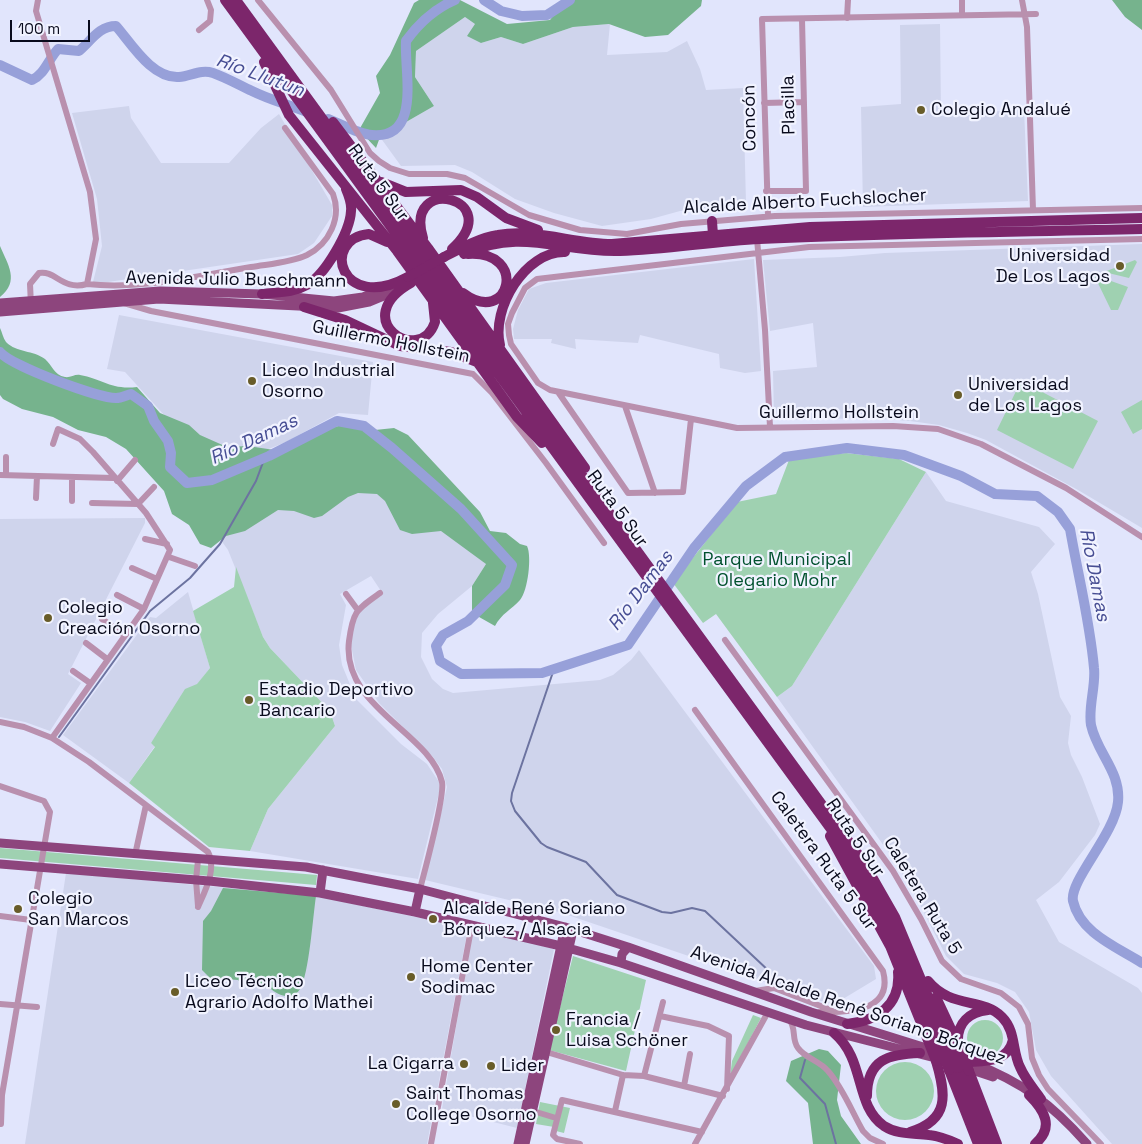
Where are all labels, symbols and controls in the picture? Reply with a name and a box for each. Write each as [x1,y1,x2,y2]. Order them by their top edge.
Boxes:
scale bar [12,10,92,42]
text: 100 m [18,19,60,38]
water label: Río Llutun [213,50,307,102]
street label: Placilla [778,75,800,135]
street label: Concón [739,84,761,152]
place label: Colegio Andalué [931,99,1071,121]
marker: Colegio Andalué [915,104,927,116]
street label: Ruta 5 Sur [343,140,413,226]
street label: Alcalde Alberto Fuchslocher [683,185,927,219]
place label: Universidad De Los Lagos [996,245,1110,288]
marker: Universidad De Los Lagos [1114,260,1126,272]
street label: Avenida Julio Buschmann [125,267,347,293]
street label: Guillermo Hollstein [310,316,472,368]
place label: Liceo Industrial Osorno [262,360,395,402]
place label: Universidad de Los Lagos [968,374,1082,416]
marker: Liceo Industrial Osorno [246,375,258,387]
marker: Universidad de Los Lagos [952,389,964,401]
street label: Guillermo Hollstein [759,402,919,424]
water label: Río Damas [207,410,301,470]
street label: Ruta 5 Sur [582,466,652,552]
water label: Río Damas [1074,527,1114,623]
water label: Río Damas [604,547,678,635]
park label: Parque Municipal Olegario Mohr [703,549,851,592]
place label: Colegio Creación Osorno [58,597,200,640]
marker: Colegio Creación Osorno [42,612,54,624]
place label: Estadio Deportivo Bancario [259,679,414,722]
marker: Estadio Deportivo Bancario [243,694,255,706]
street label: Caletera Ruta 5 Sur [765,787,881,935]
street label: Ruta 5 Sur [821,795,889,881]
street label: Caletera Ruta 5 [878,833,966,959]
place label: Colegio San Marcos [28,888,129,931]
place label: Alcalde René Soriano Bórquez / Alsacia [443,898,625,941]
marker: Colegio San Marcos [12,903,24,915]
marker: Alcalde René Soriano Bórquez / Alsacia [427,913,439,925]
street label: Avenida Alcalde René Soriano Bórquez [688,942,1008,1070]
place label: Home Center Sodimac [421,956,533,999]
place label: Liceo Técnico Agrario Adolfo Mathei [185,971,373,1014]
marker: Home Center Sodimac [405,971,417,983]
marker: Liceo Técnico Agrario Adolfo Mathei [169,986,181,998]
place label: Francia / Luisa Schöner [566,1009,688,1052]
marker: Francia / Luisa Schöner [550,1024,562,1036]
place label: La Cigarra [368,1053,454,1075]
place label: Lider [501,1055,544,1077]
marker: La Cigarra [458,1058,470,1070]
marker: Lider [485,1060,497,1072]
place label: Saint Thomas College Osorno [406,1083,537,1126]
marker: Saint Thomas College Osorno [390,1098,402,1110]

